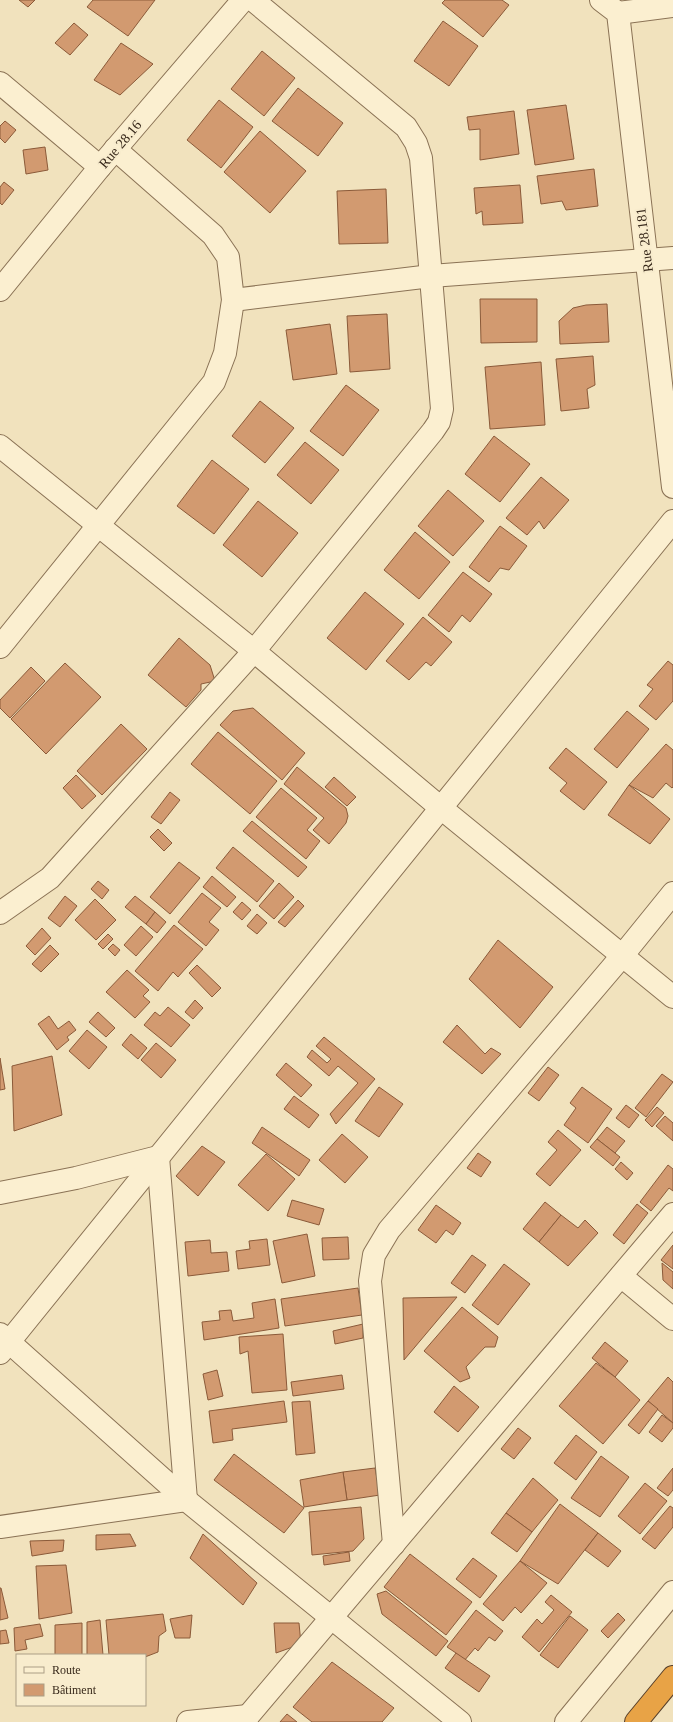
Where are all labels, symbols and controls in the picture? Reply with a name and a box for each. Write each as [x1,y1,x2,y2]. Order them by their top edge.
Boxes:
street label: Rue 28.16 [96,117,145,171]
street label: Rue 28.181 [633,207,656,273]
legend [16,1654,146,1706]
text: Route [52,1663,81,1677]
text: Bâtiment [52,1683,97,1697]

